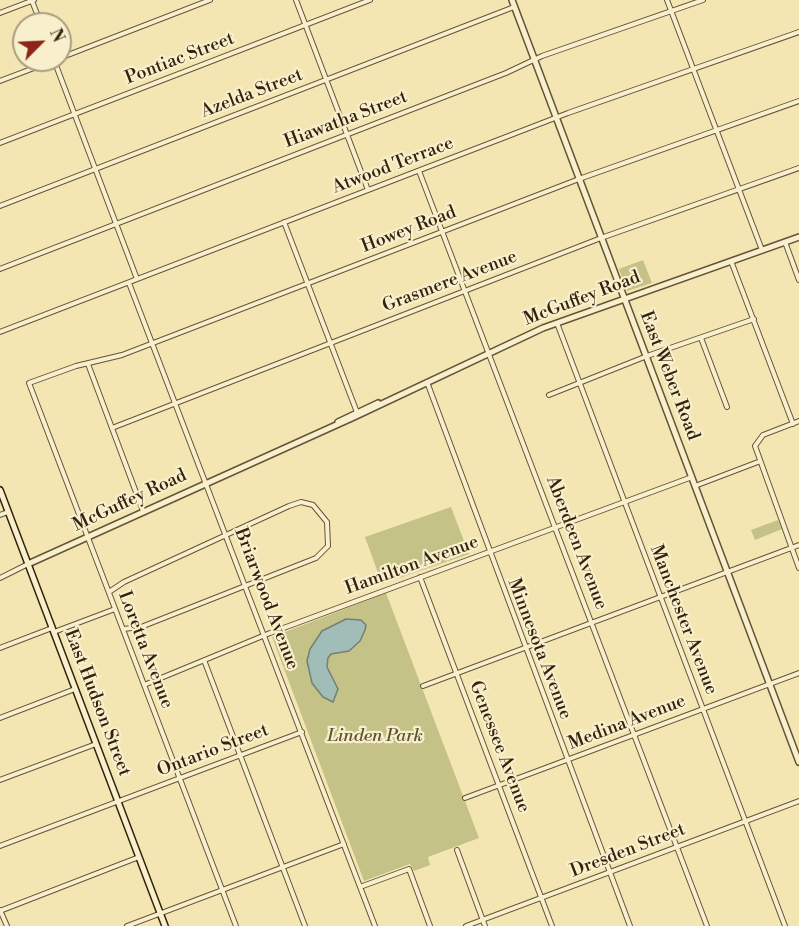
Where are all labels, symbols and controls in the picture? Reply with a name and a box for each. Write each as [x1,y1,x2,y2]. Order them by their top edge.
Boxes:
north arrow [12,12,72,72]
text: N [45,26,68,45]
street label: Pontiac Street [122,28,238,90]
street label: Azelda Street [198,65,306,123]
street label: Hiawatha Street [281,87,411,153]
street label: Atwood Terrace [329,133,457,199]
street label: Howey Road [359,202,459,258]
street label: Grasmere Avenue [380,246,520,318]
street label: McGuffey Road [521,267,643,331]
street label: East Weber Road [634,308,704,444]
street label: McGuffey Road [70,465,190,537]
street label: Aberdeen Avenue [541,473,611,613]
street label: Briarwood Avenue [229,525,303,673]
street label: Hamilton Avenue [342,532,482,600]
street label: Manchester Avenue [644,542,722,698]
street label: Minnesota Avenue [502,576,576,722]
street label: Loretta Avenue [113,588,177,712]
street label: East Hudson Street [59,626,135,780]
street label: Genessee Avenue [464,678,534,816]
street label: Medina Avenue [565,691,689,755]
street label: Ontario Street [154,720,272,782]
park label: Linden Park [327,726,423,748]
street label: Dresden Street [568,819,688,883]

